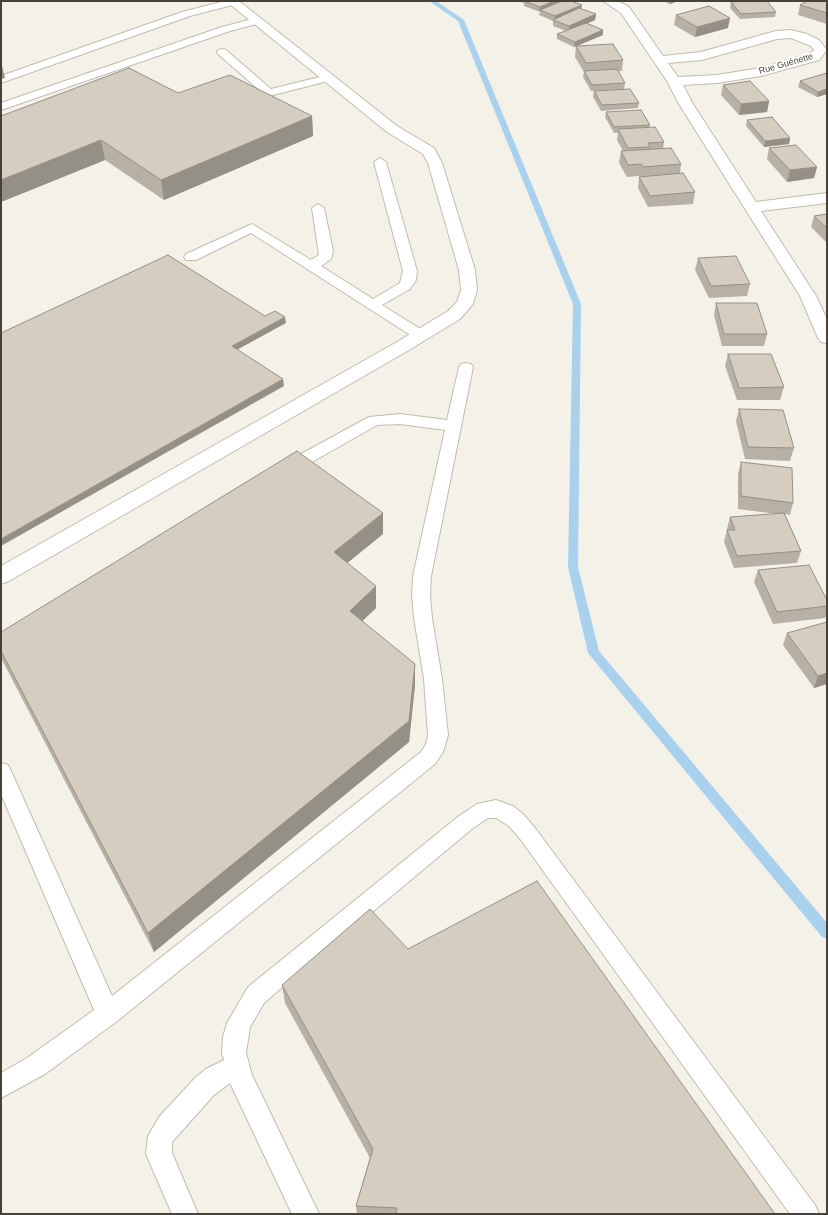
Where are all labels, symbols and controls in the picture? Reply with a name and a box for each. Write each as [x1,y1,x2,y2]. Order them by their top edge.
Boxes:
street label: Rue Guénette [758,51,814,77]

